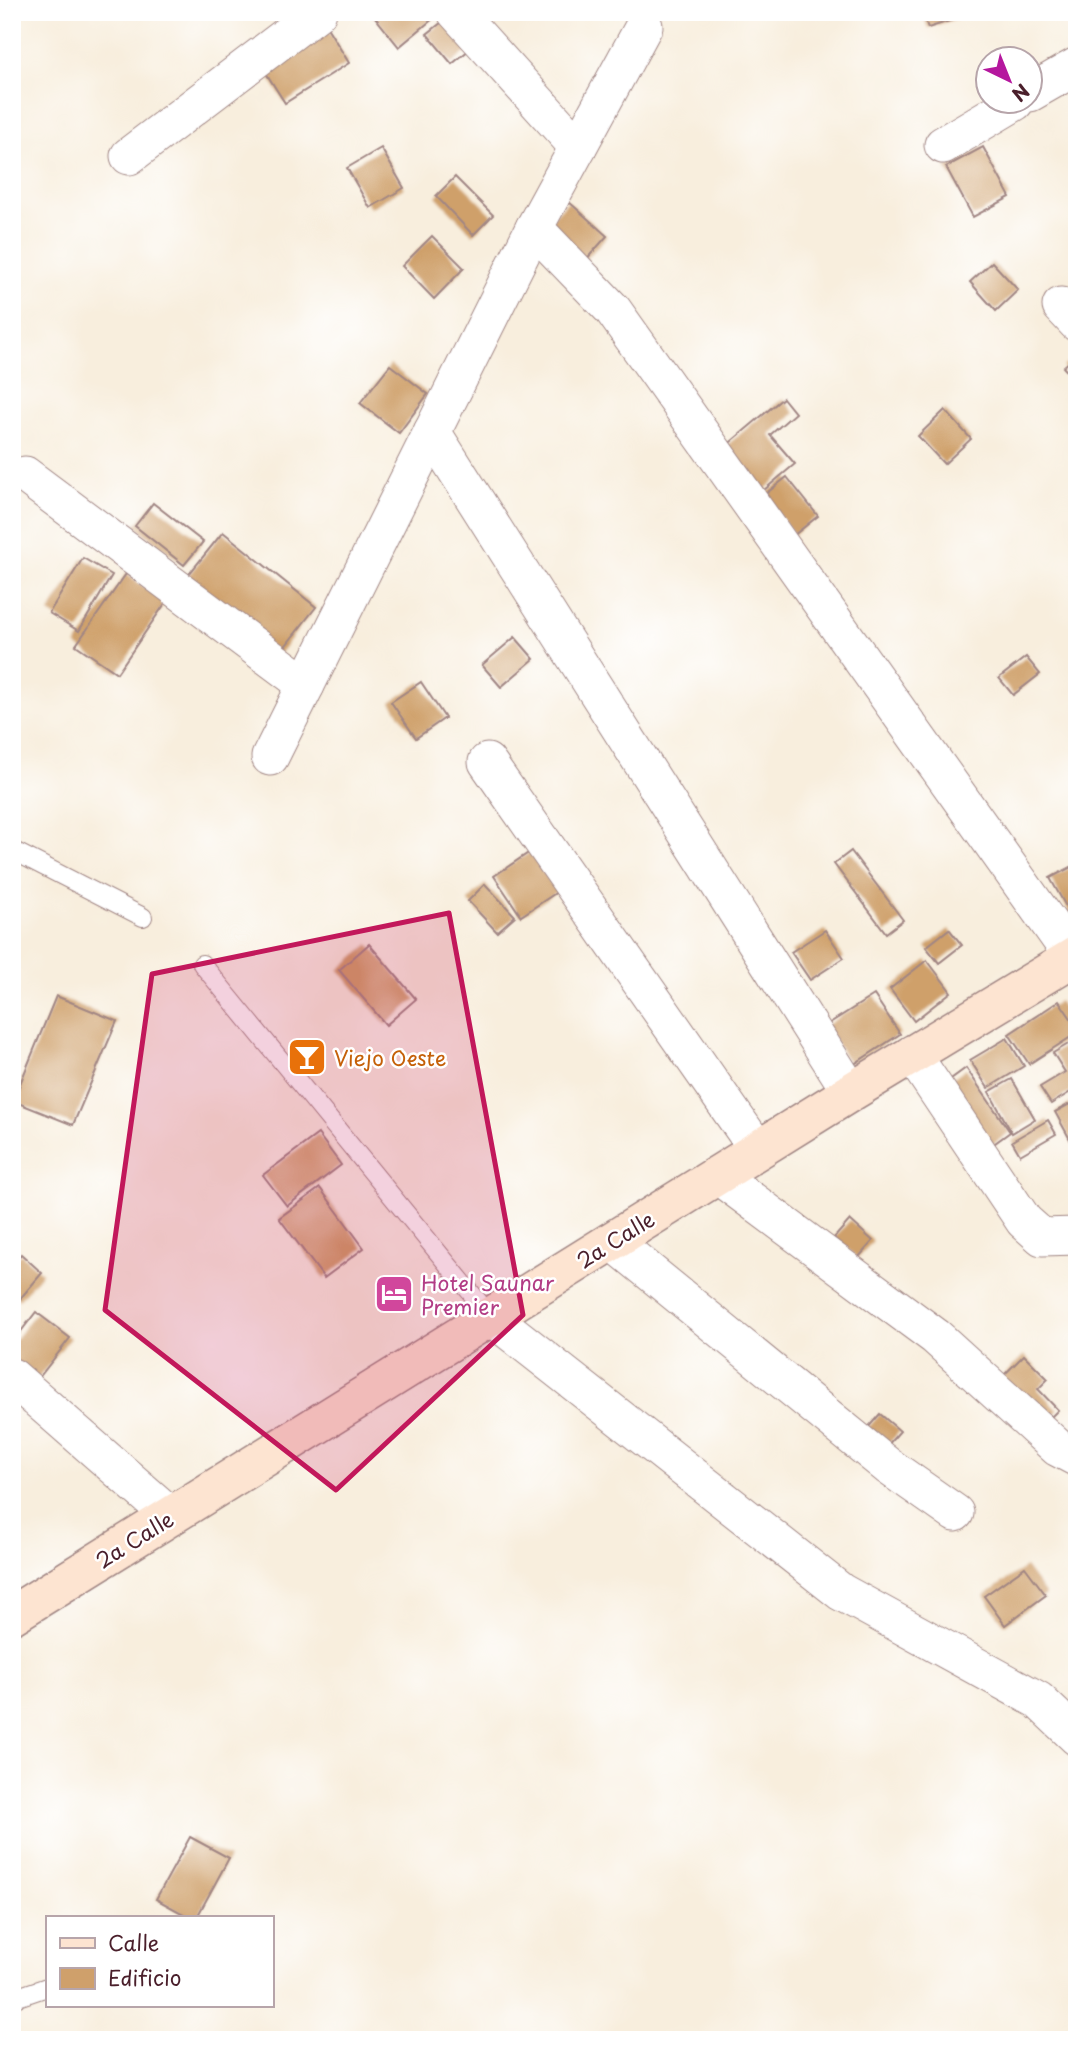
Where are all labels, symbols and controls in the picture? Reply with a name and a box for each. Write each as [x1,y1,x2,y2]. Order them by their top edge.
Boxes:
north arrow [974,46,1044,116]
text: N [1006,78,1036,109]
bar icon: Viejo Oeste [286,1036,328,1078]
place label: Viejo Oeste [334,1041,446,1073]
street label: 2a Calle [570,1202,660,1276]
place label: Hotel Saunar Premier [421,1266,555,1322]
hotel icon: Hotel Saunar Premier [373,1273,415,1315]
street label: 2a Calle [89,1502,179,1576]
legend [46,1916,273,2007]
text: Calle [108,1926,159,1958]
text: Edificio [108,1961,181,1993]

